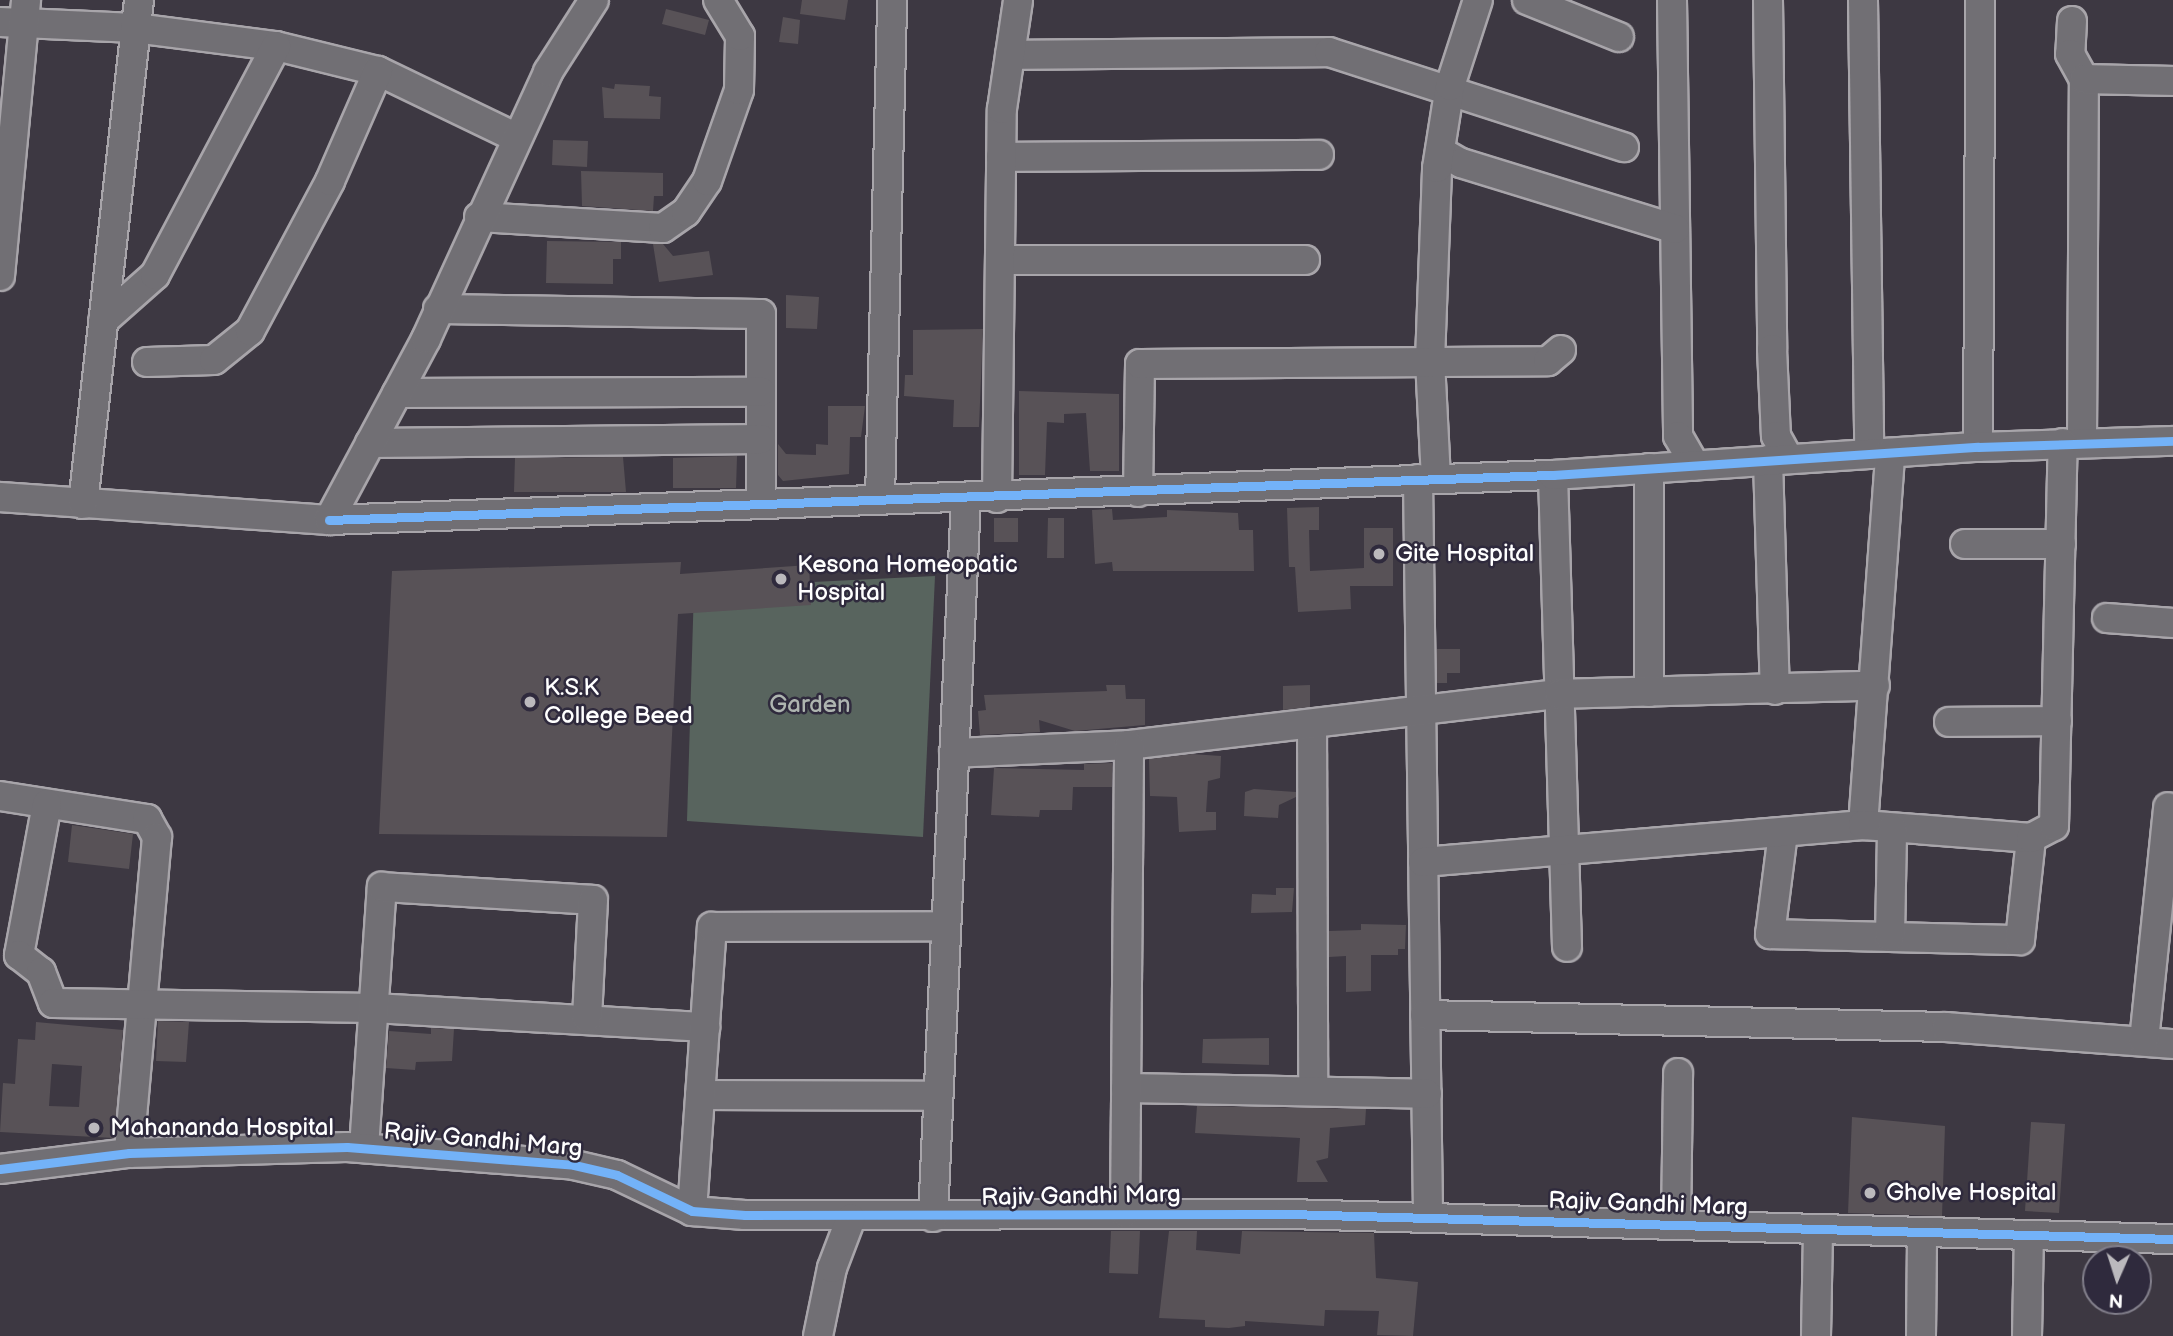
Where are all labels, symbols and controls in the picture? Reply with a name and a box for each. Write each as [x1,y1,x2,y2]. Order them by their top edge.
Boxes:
place label: Gite Hospital [1395,540,1534,568]
marker: Gite Hospital [1369,544,1389,564]
place label: Kesona Homeopatic Hospital [797,551,1018,607]
marker: Kesona Homeopatic Hospital [771,569,791,589]
place label: K.S.K College Beed [544,674,693,730]
park label: Garden [769,691,851,719]
marker: K.S.K College Beed [522,694,538,710]
place label: Mahananda Hospital [110,1114,334,1142]
street label: Rajiv Gandhi Marg [382,1117,584,1163]
marker: Mahananda Hospital [84,1118,104,1138]
place label: Gholve Hospital [1886,1179,2056,1207]
street label: Rajiv Gandhi Marg [981,1180,1181,1212]
marker: Gholve Hospital [1860,1183,1880,1203]
street label: Rajiv Gandhi Marg [1548,1186,1748,1222]
north arrow [2082,1245,2152,1315]
text: N [2108,1288,2124,1311]

